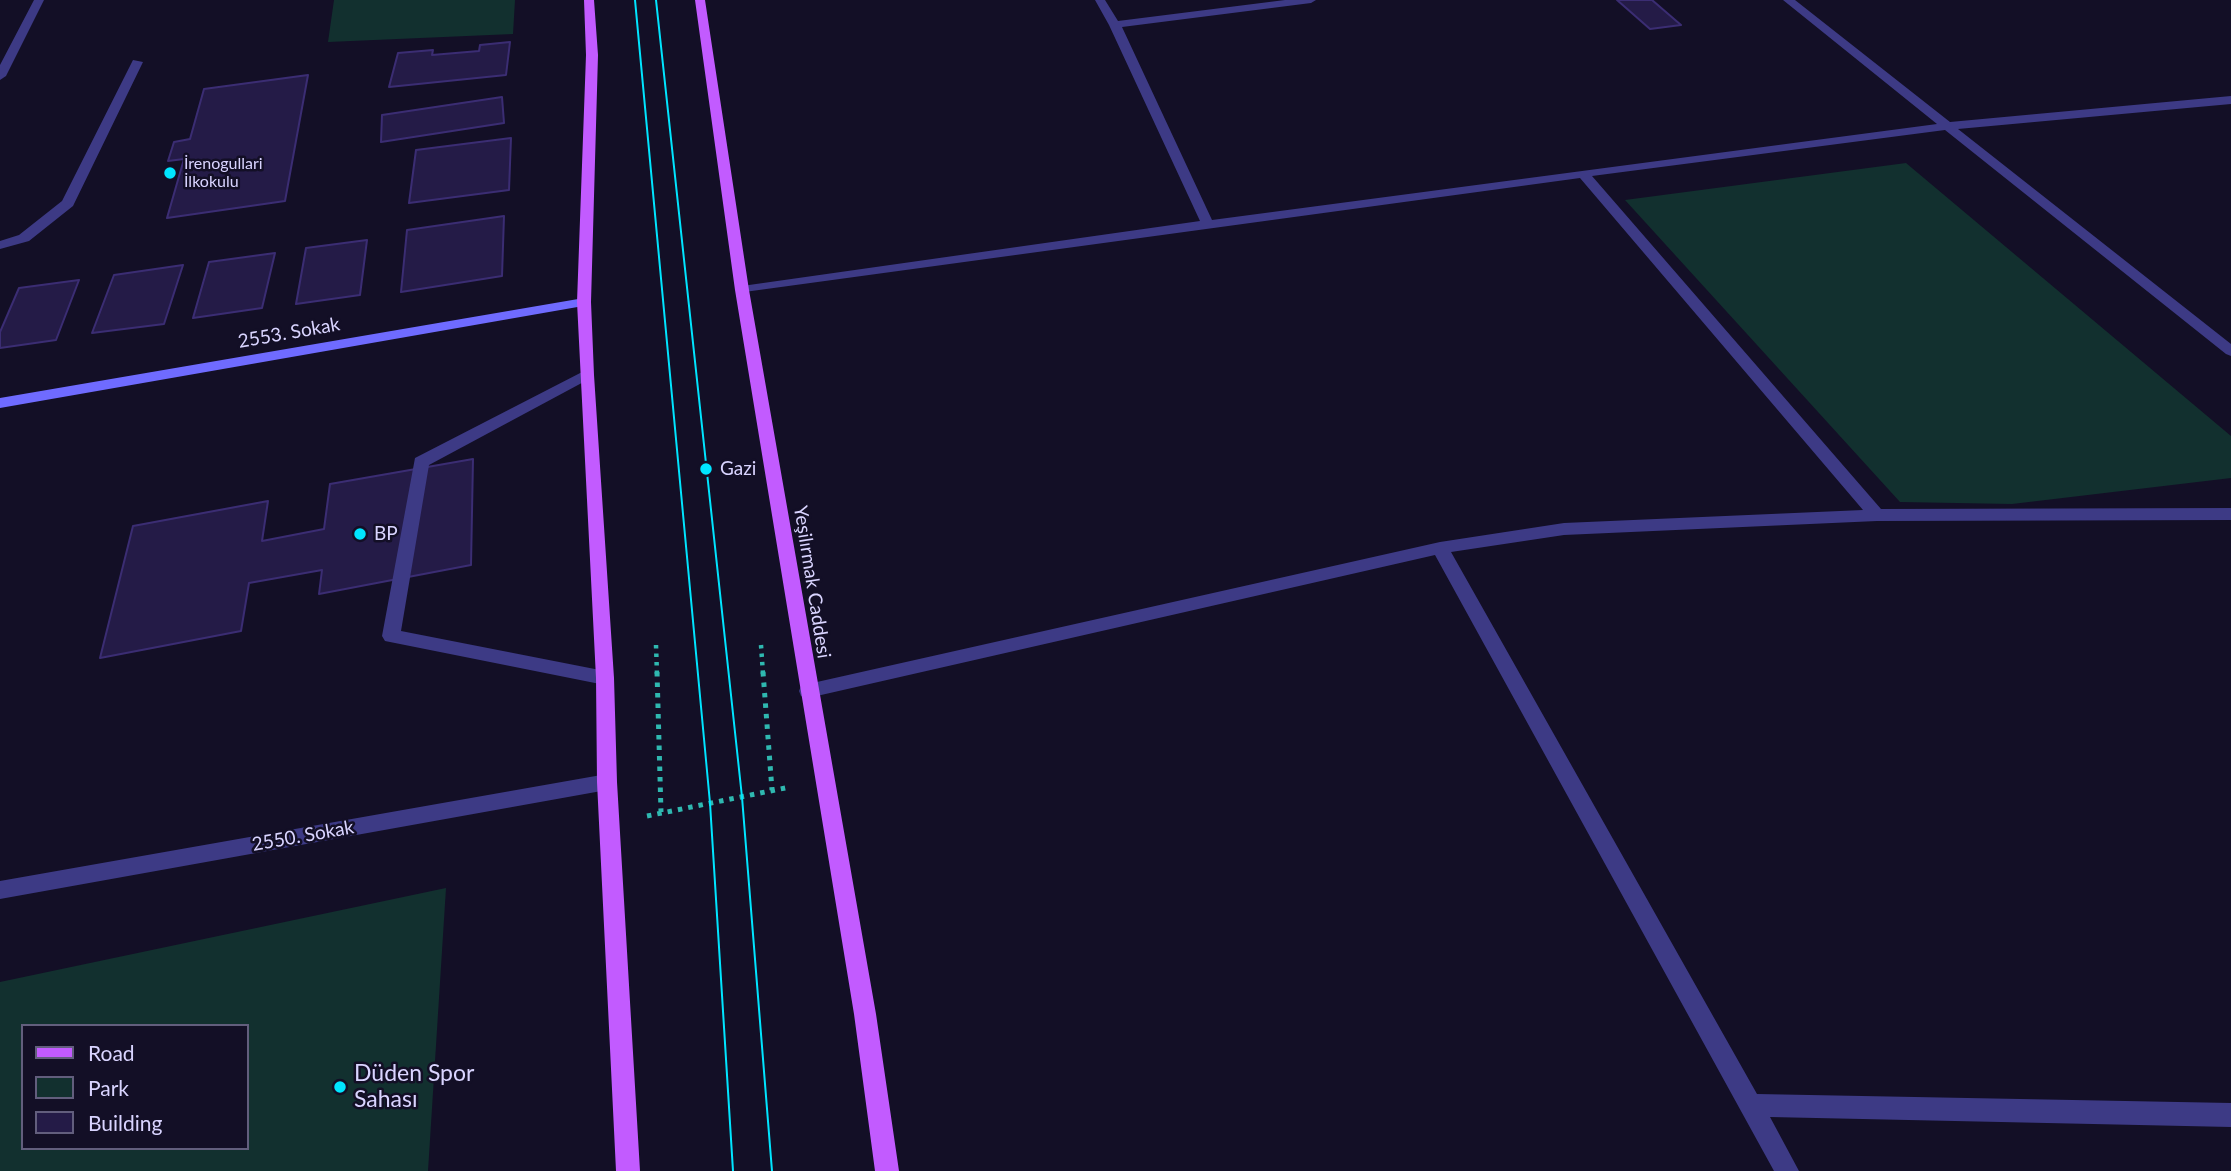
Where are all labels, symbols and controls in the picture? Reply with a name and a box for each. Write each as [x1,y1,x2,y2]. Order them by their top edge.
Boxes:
place label: İrenogullari İlkokulu [184,154,263,192]
marker: İrenogullari İlkokulu [162,165,178,181]
street label: 2553. Sokak [236,313,342,353]
place label: Gazi [720,458,756,480]
marker: Gazi [698,461,714,477]
street label: Yeşilırmak Caddesi [789,504,835,660]
place label: BP [374,523,398,545]
marker: BP [352,526,368,542]
street label: 2550. Sokak [250,816,356,856]
legend [21,1024,248,1150]
text: Road [88,1040,135,1065]
place label: Düden Spor Sahası [354,1060,474,1114]
text: Park [88,1075,129,1100]
marker: Düden Spor Sahası [332,1079,348,1095]
text: Building [88,1110,163,1135]

